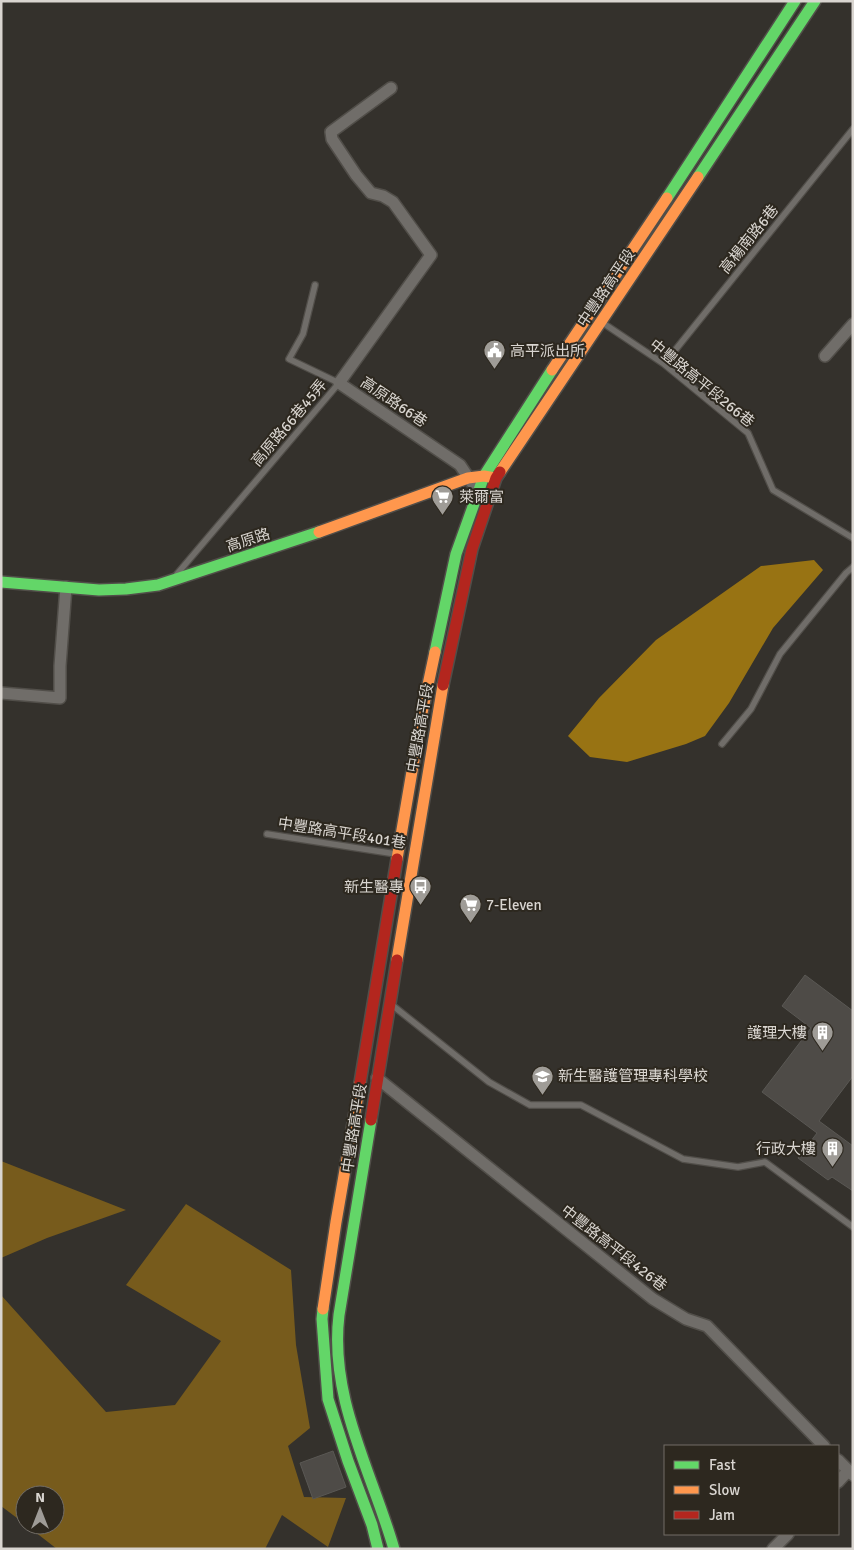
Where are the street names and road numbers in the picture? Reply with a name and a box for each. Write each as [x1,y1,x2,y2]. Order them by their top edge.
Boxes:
street label: 高楊南路6巷 [716,201,782,277]
street label: 中豐路高平段 [573,246,639,330]
street label: 中豐路高平段266巷 [646,335,758,431]
street label: 高原路66巷 [357,373,431,431]
street label: 高原路66巷45弄 [248,376,330,470]
street label: 高原路 [224,524,272,556]
street label: 中豐路高平段 [403,682,437,774]
street label: 中豐路高平段401巷 [277,814,407,852]
street label: 中豐路高平段 [338,1082,370,1174]
street label: 中豐路高平段426巷 [558,1201,670,1295]

